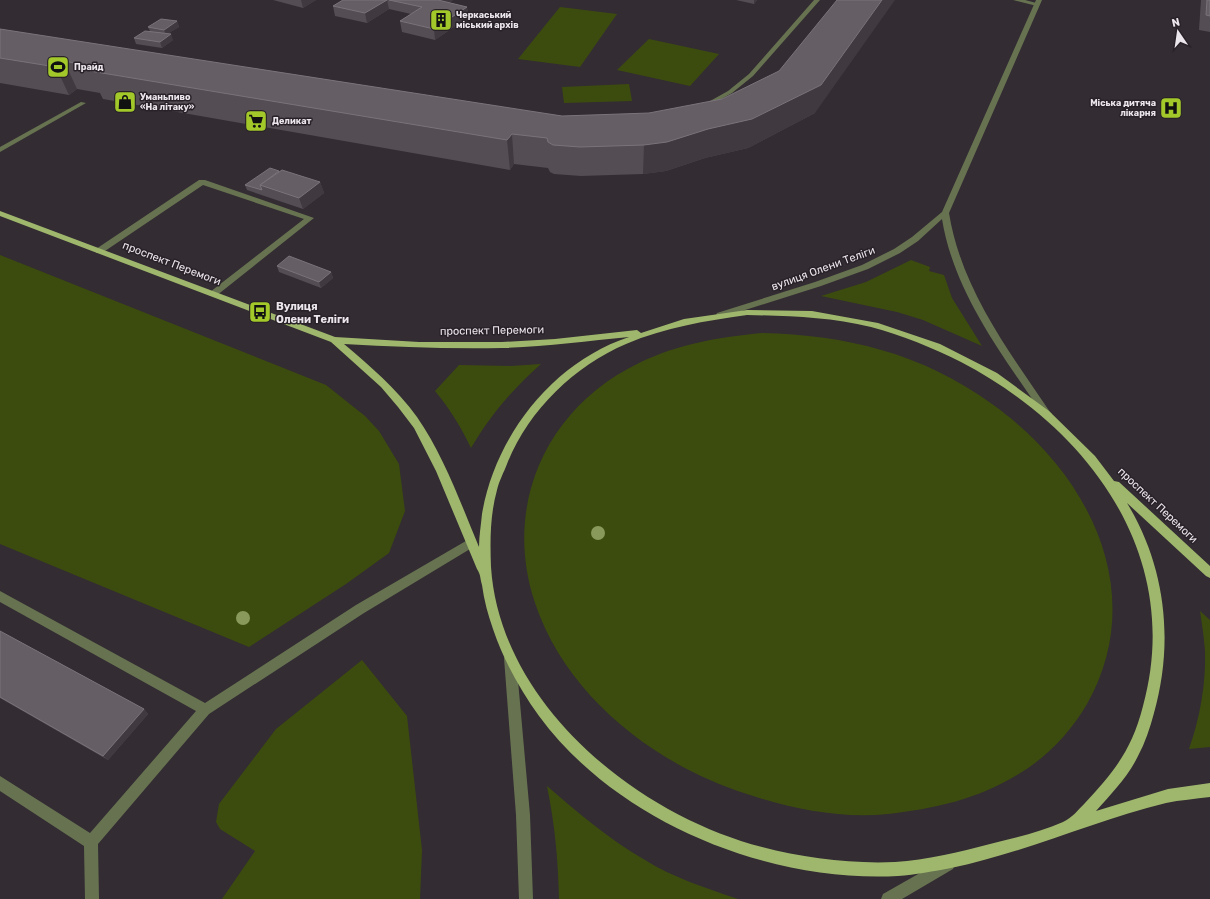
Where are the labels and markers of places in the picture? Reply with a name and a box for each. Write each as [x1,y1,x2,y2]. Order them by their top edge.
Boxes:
building icon: Черкаський міський архів [428,7,454,33]
place label: Черкаський міський архів [456,10,519,30]
sports icon: Прайд [45,54,71,80]
place label: Прайд [74,62,103,72]
shop icon: Уманьпиво «На літаку» [112,89,138,115]
place label: Уманьпиво «На літаку» [140,92,195,112]
hospital icon: Міська дитяча лікарня [1158,95,1184,121]
place label: Міська дитяча лікарня [1090,98,1156,118]
supermarket icon: Деликат [243,108,269,134]
place label: Деликат [272,116,311,126]
bus stop icon: Вулиця Олени Теліги [247,299,273,325]
place label: Вулиця Олени Теліги [276,300,349,326]

